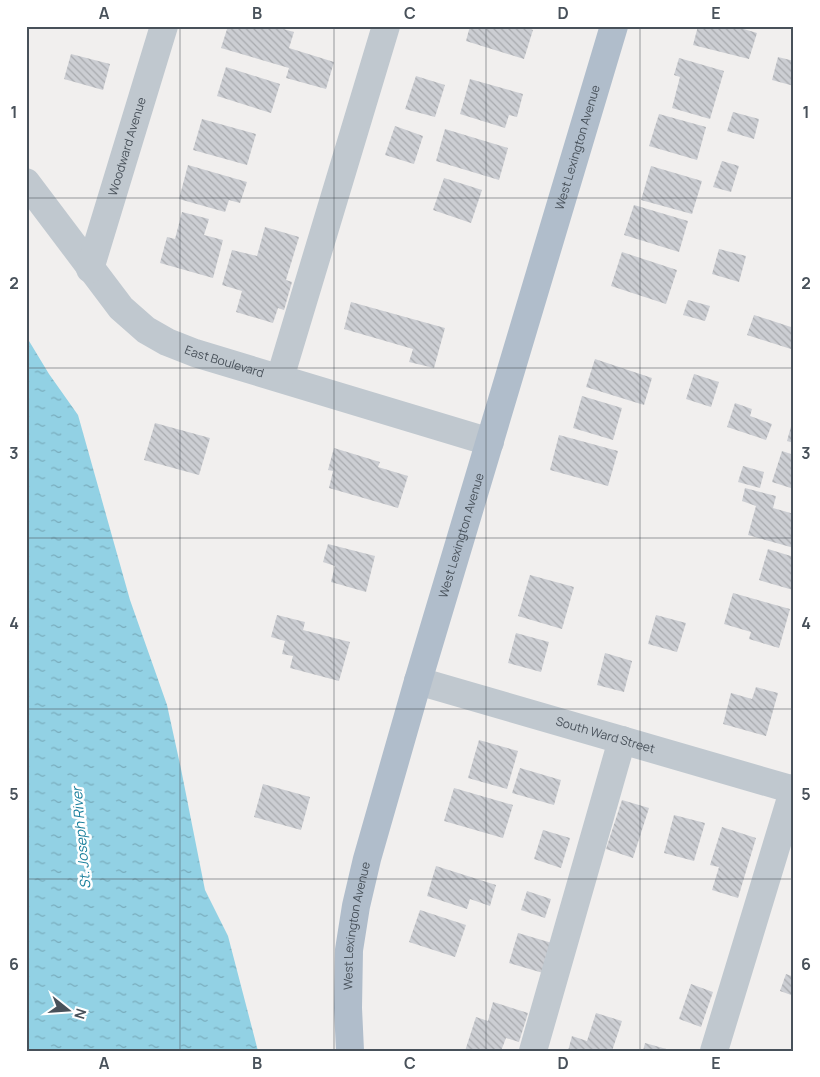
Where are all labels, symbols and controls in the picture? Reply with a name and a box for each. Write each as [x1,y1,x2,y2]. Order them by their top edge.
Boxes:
text: A [99,2,110,24]
text: B [252,2,262,24]
text: C [404,2,416,24]
text: D [557,2,569,24]
text: E [711,2,721,24]
street label: West Lexington Avenue [550,83,604,212]
street label: Woodward Avenue [104,95,150,198]
text: 1 [10,101,18,123]
text: 1 [802,101,810,123]
text: 2 [9,272,19,294]
text: 2 [801,272,811,294]
street label: East Boulevard [182,341,266,381]
text: 3 [9,442,19,464]
text: 3 [801,442,811,464]
street label: West Lexington Avenue [434,471,488,600]
text: 4 [9,612,19,634]
text: 4 [801,612,811,634]
street label: South Ward Street [554,712,657,757]
text: 5 [9,783,19,805]
text: 5 [801,783,811,805]
water label: St. Joseph River [66,784,94,890]
street label: West Lexington Avenue [339,860,374,990]
text: 6 [9,953,19,975]
text: 6 [801,953,811,975]
north arrow [42,984,92,1034]
text: N [70,1006,91,1022]
text: A [99,1052,110,1074]
text: B [252,1052,262,1074]
text: C [404,1052,416,1074]
text: D [557,1052,569,1074]
text: E [711,1052,721,1074]

